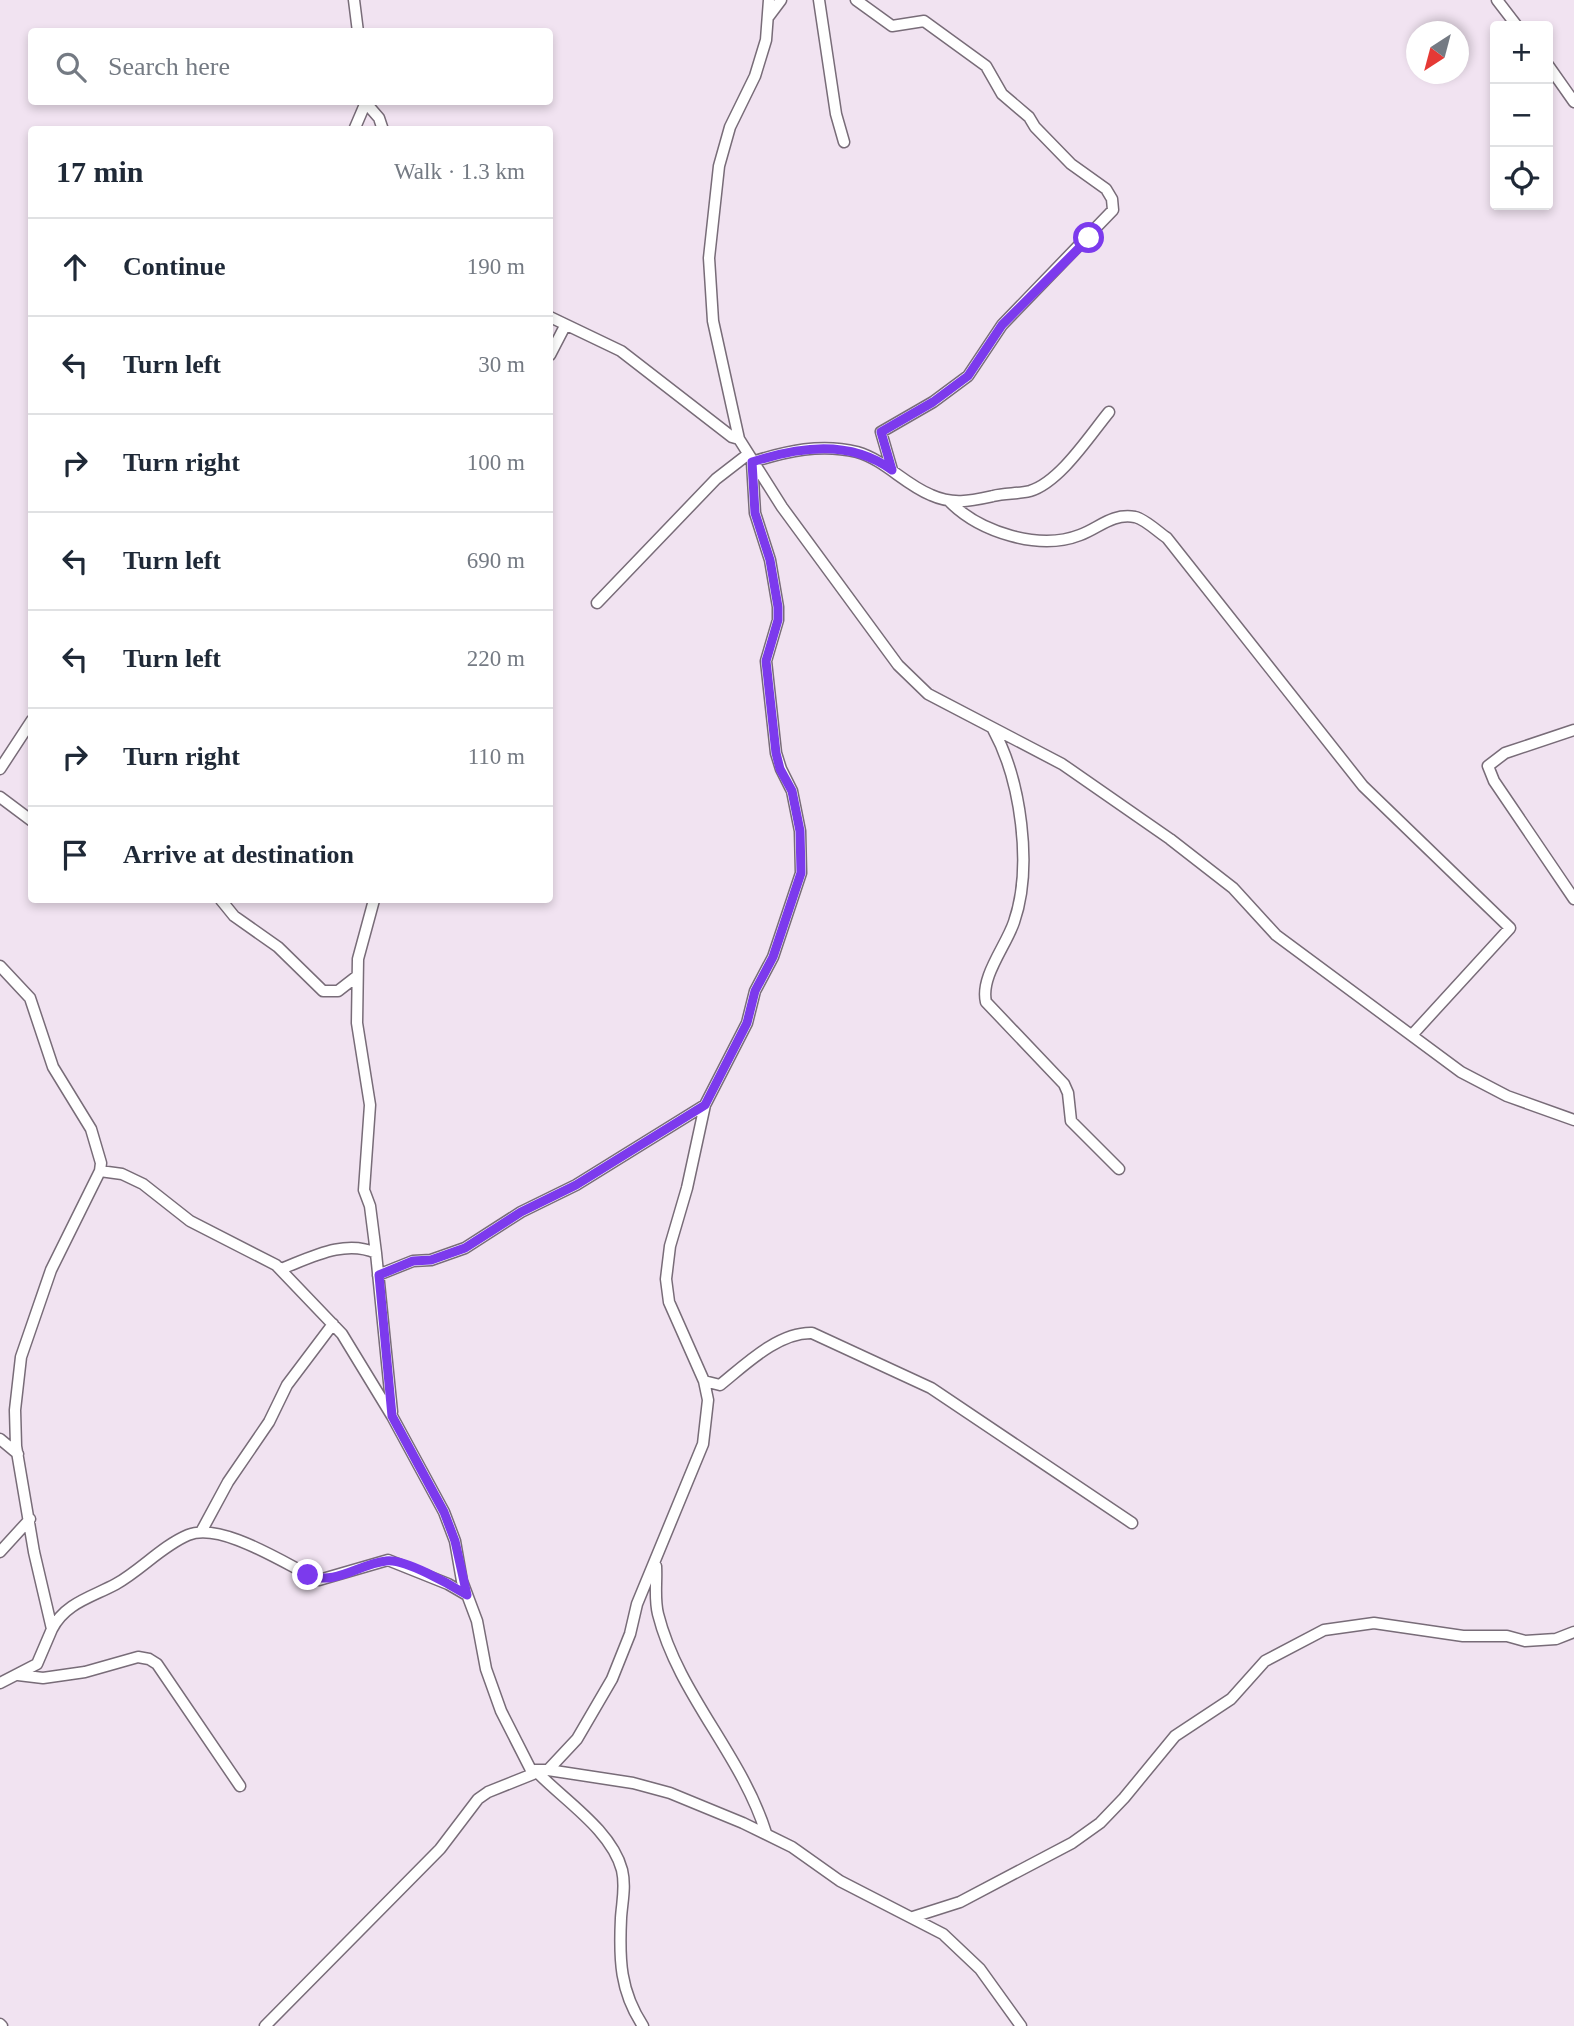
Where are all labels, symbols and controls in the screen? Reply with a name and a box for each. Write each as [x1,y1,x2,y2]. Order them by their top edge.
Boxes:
north arrow [1406,21,1469,84]
map controls [1490,21,1553,210]
button: + [1490,21,1553,84]
search box [28,28,553,105]
icon: search [52,48,90,86]
text: Search here [108,52,230,81]
button: − [1490,84,1553,147]
button: locate [1490,147,1553,210]
text: 17 min [56,155,144,188]
text: Walk · 1.3 km [394,159,525,184]
route start [1073,222,1104,253]
icon: ahead [56,248,94,286]
text: Continue [123,252,226,281]
text: 190 m [467,254,525,279]
icon: left [56,346,94,384]
text: Turn left [123,350,221,379]
text: 30 m [478,352,525,377]
icon: right [56,444,94,482]
text: Turn right [123,448,240,477]
text: 100 m [467,450,525,475]
icon: left [56,542,94,580]
text: Turn left [123,546,221,575]
text: 690 m [467,548,525,573]
icon: left [56,640,94,678]
text: Turn left [123,644,221,673]
text: 220 m [467,646,525,671]
icon: right [56,738,94,776]
text: Turn right [123,742,240,771]
text: 110 m [468,744,525,769]
icon: arrive [56,836,94,874]
text: Arrive at destination [123,840,354,869]
route end [292,1559,323,1590]

